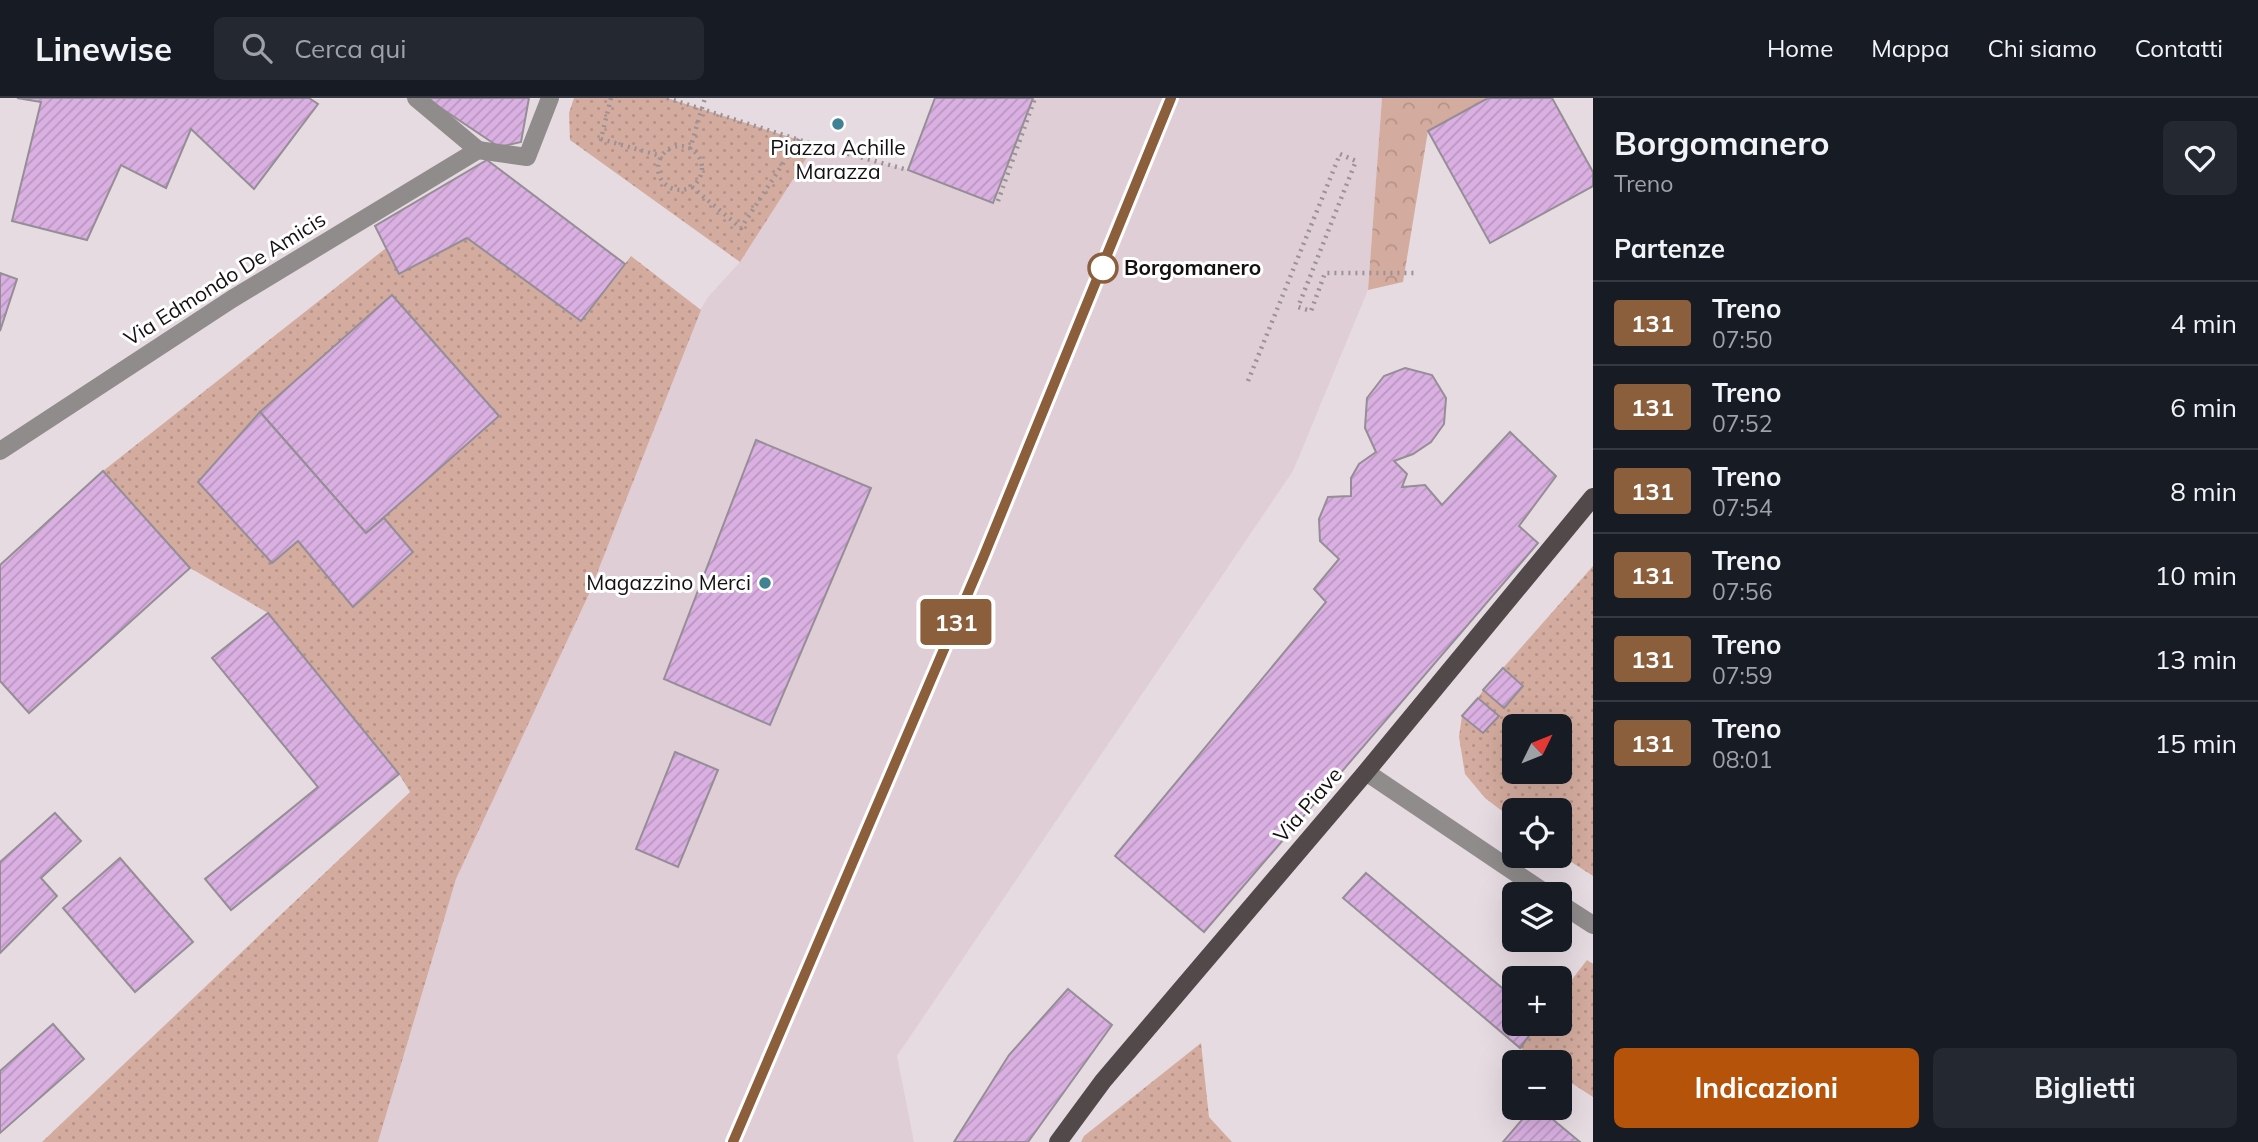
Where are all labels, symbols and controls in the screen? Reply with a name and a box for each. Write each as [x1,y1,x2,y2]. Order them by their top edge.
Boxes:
search box [214,17,704,80]
text: Linewise [35,28,172,69]
icon: search [238,29,276,67]
text: Cerca qui [294,32,406,65]
text: Home [1767,33,1833,63]
text: Mappa [1871,33,1949,63]
text: Chi siamo [1987,33,2097,63]
text: Contatti [2135,33,2223,63]
marker: Piazza Achille Marazza [830,116,846,132]
button: heart [2163,121,2237,195]
text: Borgomanero [1614,122,1829,163]
place label: Piazza Achille Marazza [770,134,906,184]
text: Treno [1614,169,1673,198]
street label: Via Edmondo De Amicis [119,205,330,351]
text: Partenze [1614,232,1725,265]
marker: Borgomanero [1088,253,1118,283]
place label: Borgomanero [1124,254,1261,280]
text: Treno [1712,292,1781,325]
text: 4 min [2170,307,2237,340]
text: 131 [1631,308,1674,338]
text: 07:50 [1712,325,1772,354]
text: Treno [1712,376,1781,409]
text: 6 min [2170,391,2237,424]
text: 131 [1631,392,1674,422]
text: 07:52 [1712,409,1772,438]
text: Treno [1712,460,1781,493]
text: 8 min [2170,475,2237,508]
text: 131 [1631,476,1674,506]
text: 07:54 [1712,493,1772,522]
text: Treno [1712,544,1781,577]
text: 10 min [2155,559,2237,592]
text: 131 [1631,560,1674,590]
place label: Magazzino Merci [586,569,751,595]
marker: Magazzino Merci [757,575,773,591]
text: 07:56 [1712,577,1772,606]
line badge: 131 [916,599,996,645]
text: 131 [934,607,978,637]
text: Treno [1712,628,1781,661]
text: 13 min [2155,643,2237,676]
text: 131 [1631,644,1674,674]
text: 07:59 [1712,661,1772,690]
text: Treno [1712,712,1781,745]
north arrow [1502,714,1572,784]
map controls [1502,714,1572,1120]
text: 15 min [2155,727,2237,760]
text: 131 [1631,728,1674,758]
text: 08:01 [1712,745,1772,774]
street label: Via Piave [1267,761,1347,847]
button: locate [1502,798,1572,868]
button: layers [1502,882,1572,952]
button: + [1502,966,1572,1036]
button: Indicazioni [1614,1048,1919,1128]
button: Biglietti [1933,1048,2237,1128]
button: − [1502,1050,1572,1120]

